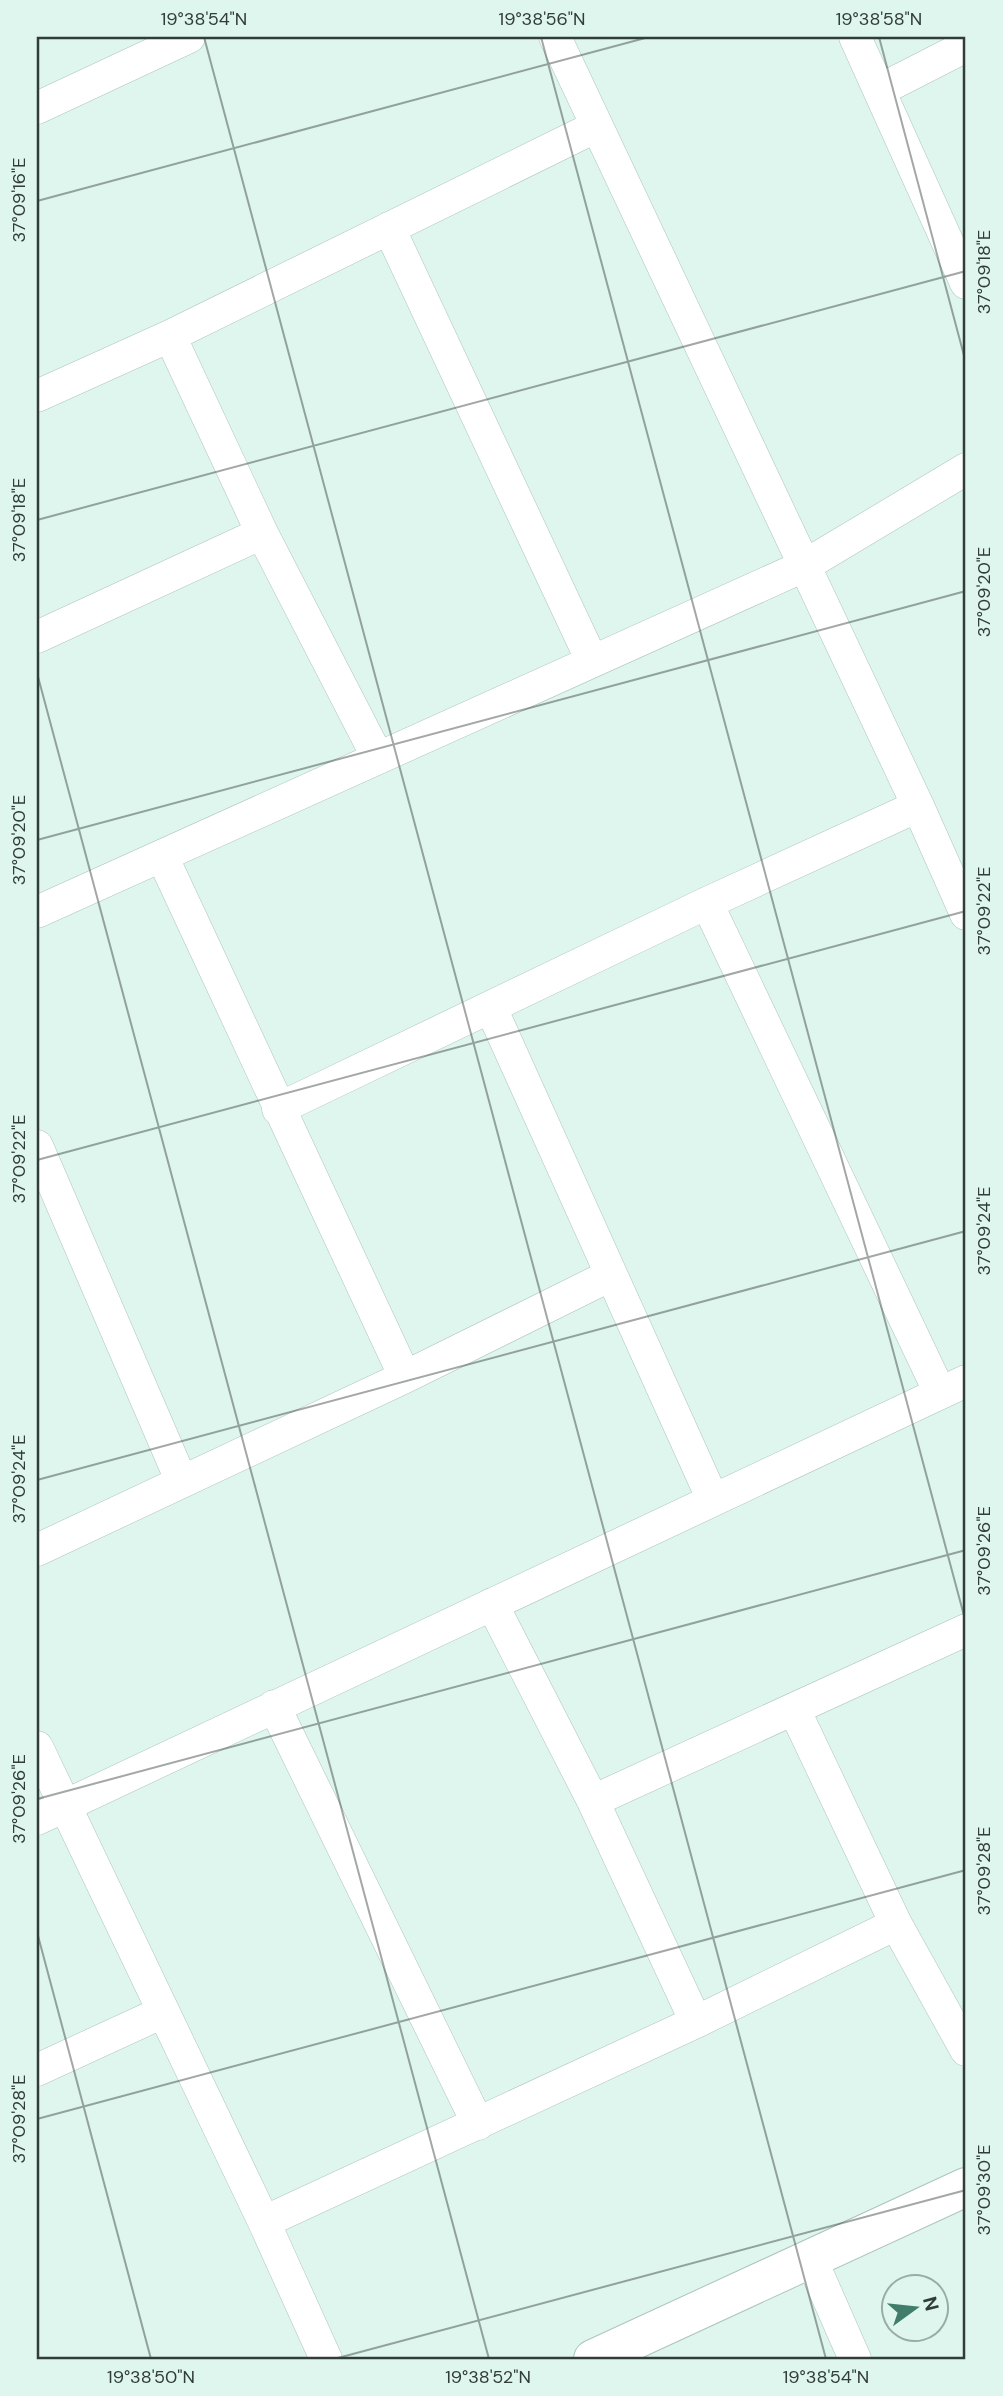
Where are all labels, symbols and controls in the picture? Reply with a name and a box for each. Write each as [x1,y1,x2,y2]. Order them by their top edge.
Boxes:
text: 19°38'54"N [161,7,247,31]
text: 19°38'56"N [499,7,585,31]
text: 19°38'58"N [836,7,922,31]
text: 37°09'16"E [7,158,31,242]
text: 37°09'18"E [972,230,996,314]
text: 37°09'18"E [7,478,31,562]
text: 37°09'20"E [972,547,996,637]
text: 37°09'20"E [7,795,31,885]
text: 37°09'22"E [972,867,996,955]
text: 37°09'22"E [7,1115,31,1203]
text: 37°09'24"E [972,1187,996,1276]
text: 37°09'24"E [7,1435,31,1524]
text: 37°09'26"E [972,1506,996,1596]
text: 37°09'26"E [7,1754,31,1844]
text: 37°09'28"E [972,1826,996,1916]
text: 37°09'28"E [7,2074,31,2164]
text: 37°09'30"E [972,2145,996,2235]
north arrow [880,2274,950,2344]
text: N [917,2294,945,2314]
text: 19°38'50"N [107,2365,195,2389]
text: 19°38'52"N [445,2365,531,2389]
text: 19°38'54"N [783,2365,869,2389]

